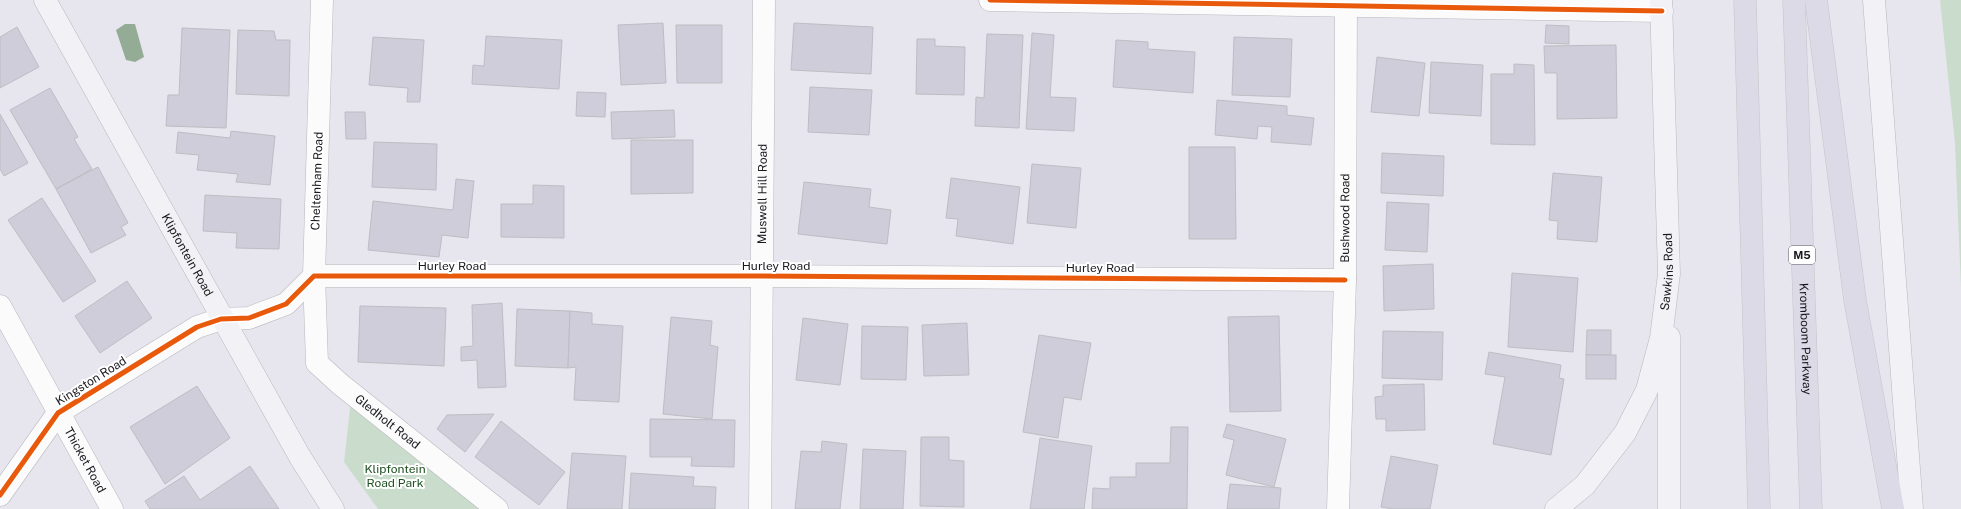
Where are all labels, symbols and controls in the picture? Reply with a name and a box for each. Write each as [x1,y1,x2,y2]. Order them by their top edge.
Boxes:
street label: Cheltenham Road [308,131,326,231]
street label: Muswell Hill Road [755,144,770,244]
street label: Bushwood Road [1338,173,1352,263]
street label: Klipfontein Road [159,211,216,299]
street label: Sawkins Road [1657,233,1676,311]
road number: M5 [1789,246,1815,264]
street label: Hurley Road [418,259,486,273]
street label: Hurley Road [742,259,810,273]
street label: Hurley Road [1066,261,1134,275]
street label: Kromboom Parkway [1796,283,1814,396]
street label: Kingston Road [53,354,129,408]
street label: Gledholt Road [352,392,423,452]
street label: Thicket Road [61,425,109,495]
park label: Klipfontein Road Park [364,462,426,490]

